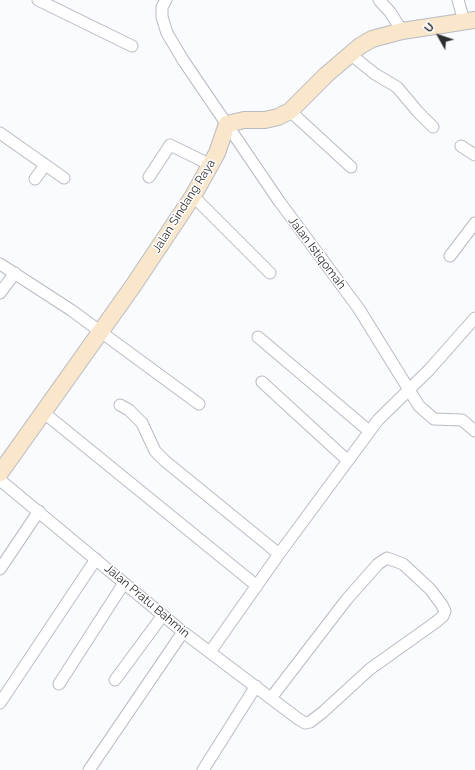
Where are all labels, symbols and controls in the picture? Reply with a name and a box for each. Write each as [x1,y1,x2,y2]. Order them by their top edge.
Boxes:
north arrow [419,16,459,56]
text: U [422,21,437,35]
street label: Jalan Sindang Raya [149,157,219,255]
street label: Jalan Istiqomah [285,214,349,292]
street label: Jalan Pratu Bahmin [102,561,192,641]

